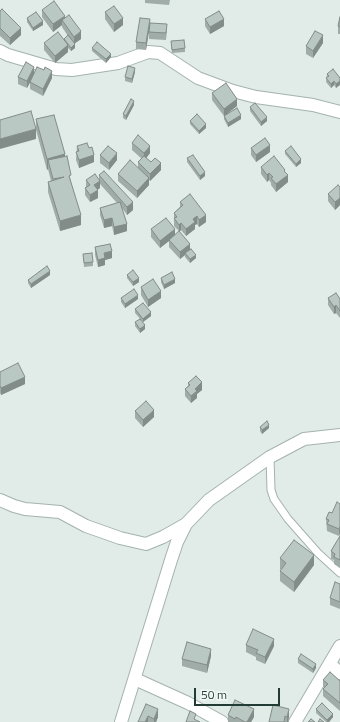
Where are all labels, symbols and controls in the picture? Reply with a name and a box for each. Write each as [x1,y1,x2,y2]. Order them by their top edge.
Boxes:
scale bar [196,680,282,706]
text: 50 m [201,685,227,704]

